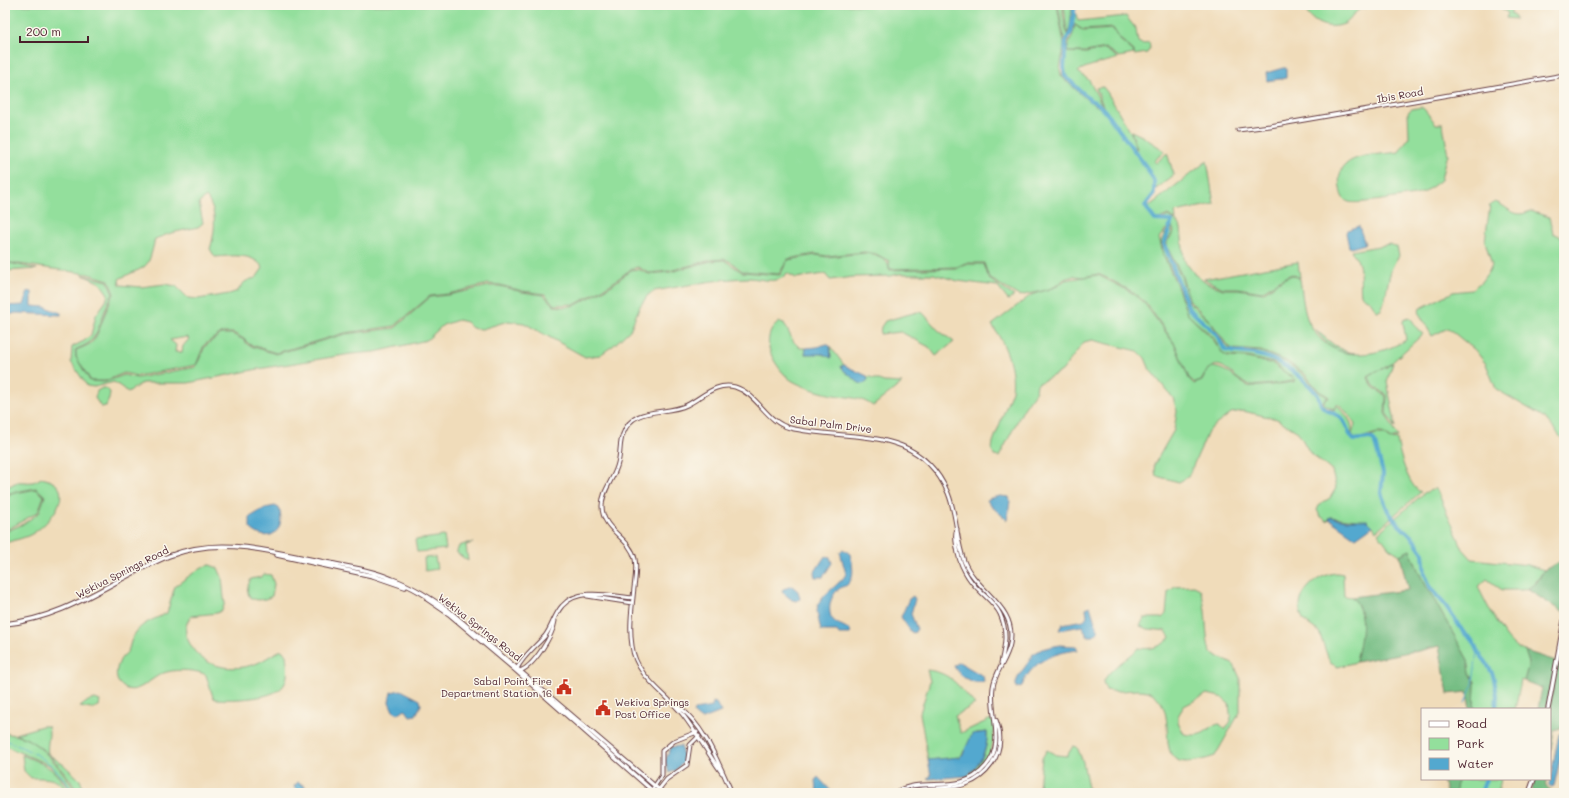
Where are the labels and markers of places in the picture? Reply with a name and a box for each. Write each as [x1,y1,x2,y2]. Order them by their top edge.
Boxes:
place label: Sabal Point Fire Department Station 16 [441,674,552,700]
public building icon: Sabal Point Fire Department Station 16 [555,678,573,696]
place label: Wekiva Springs Post Office [615,695,689,721]
public building icon: Wekiva Springs Post Office [594,699,612,717]

